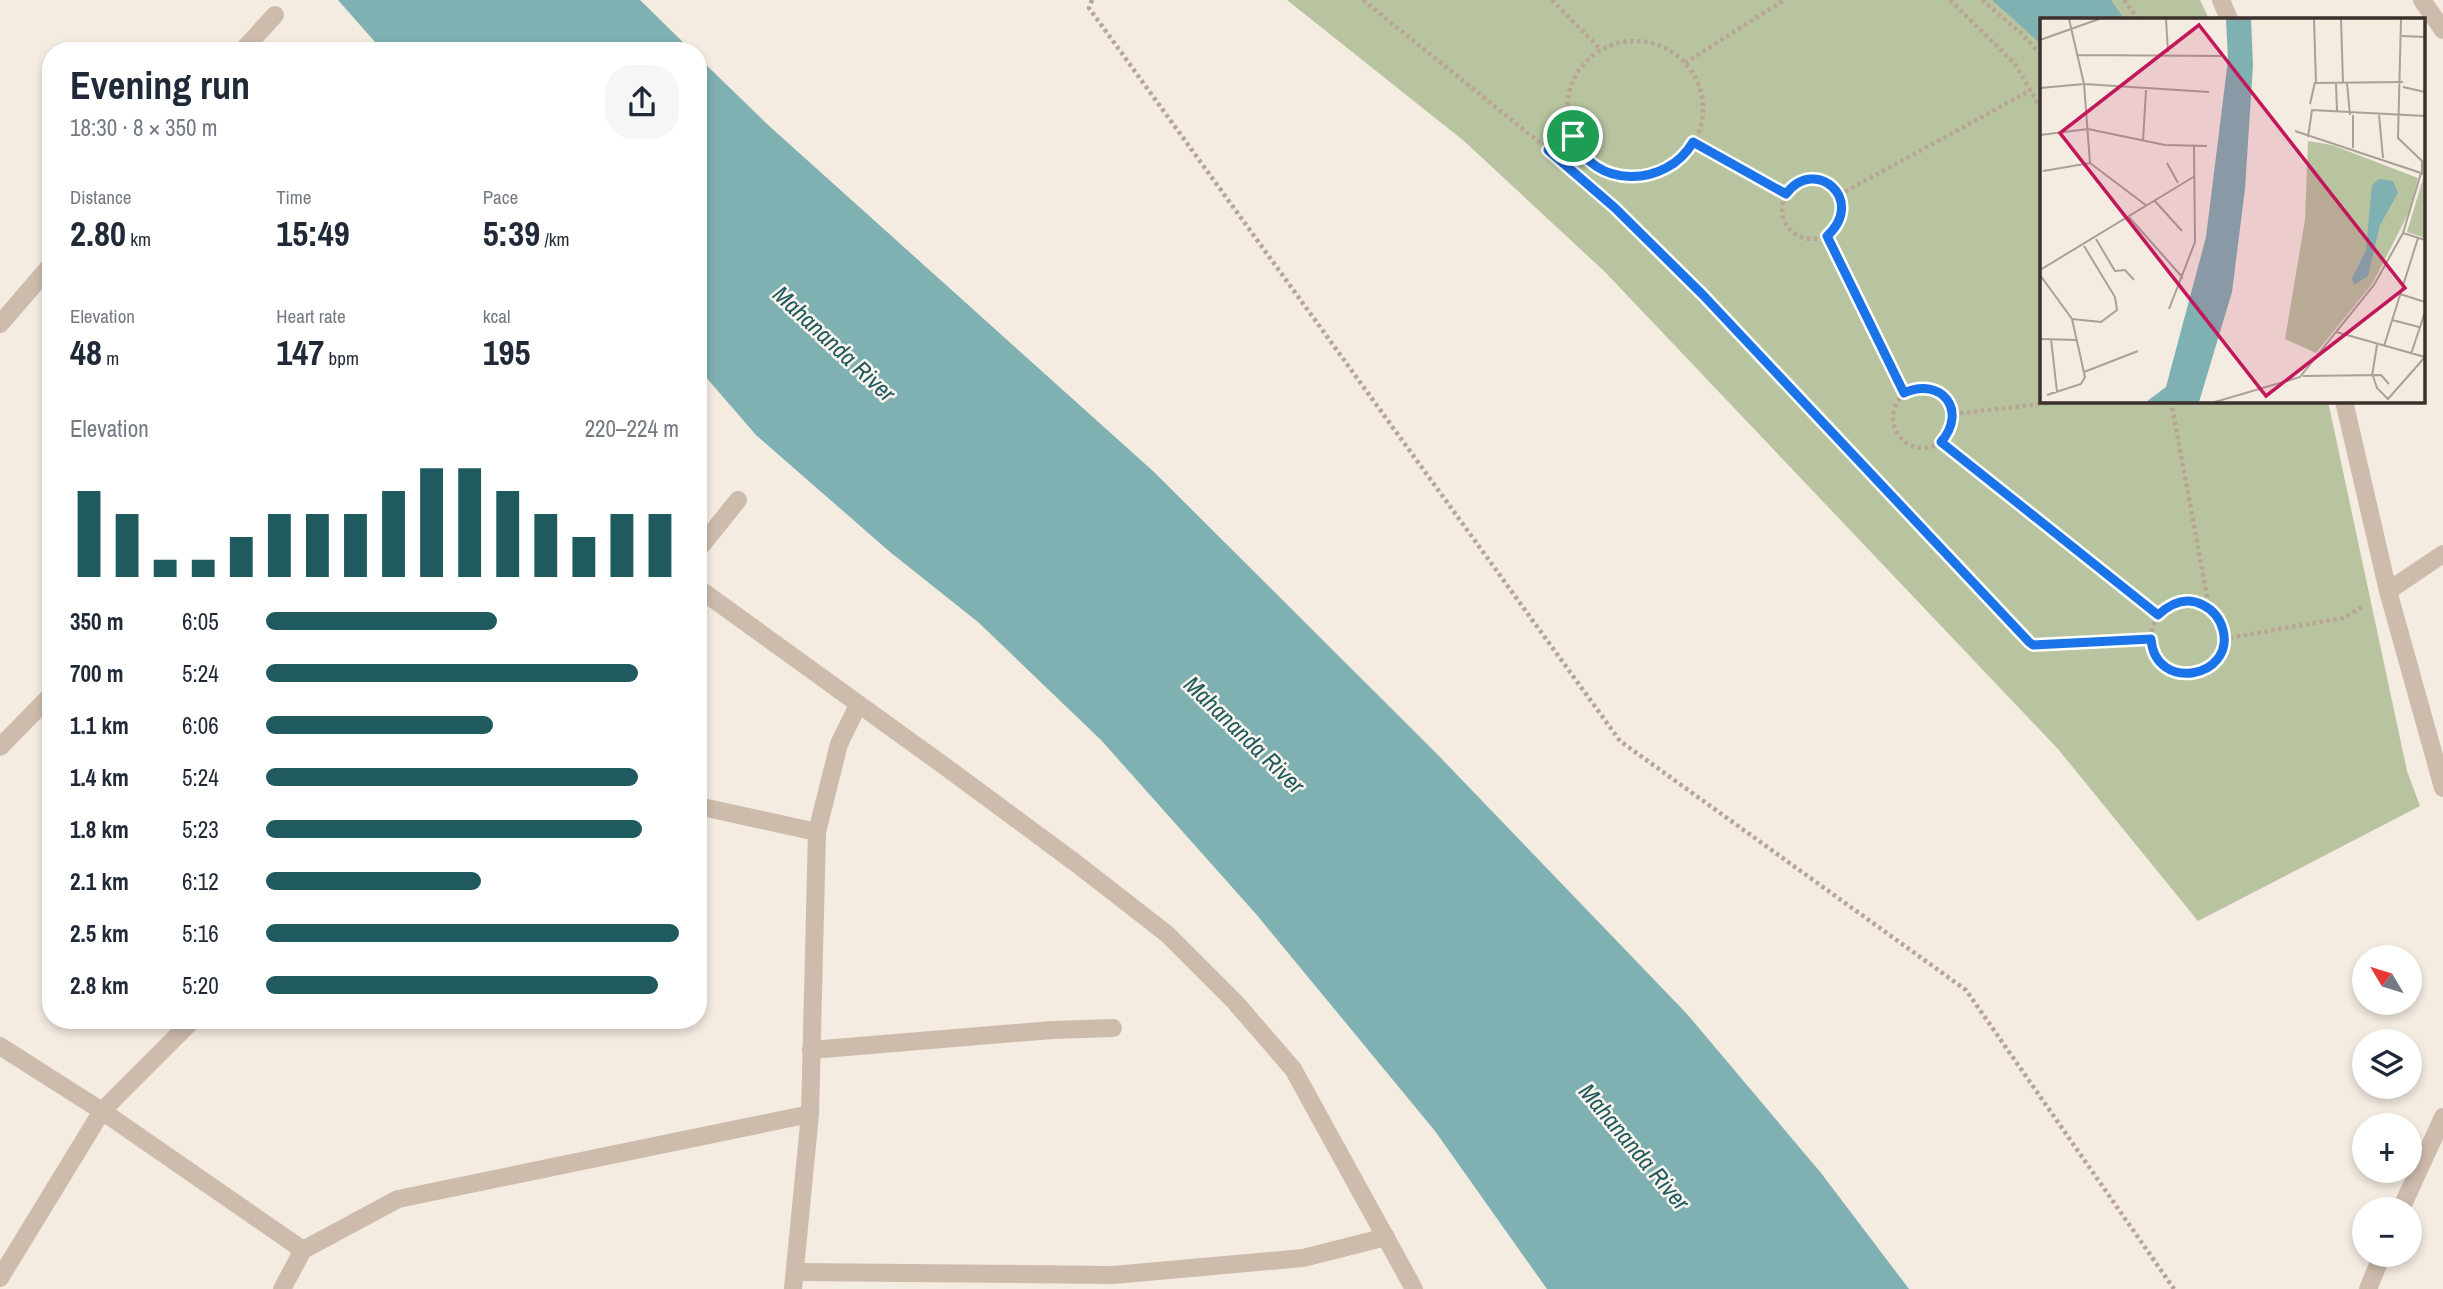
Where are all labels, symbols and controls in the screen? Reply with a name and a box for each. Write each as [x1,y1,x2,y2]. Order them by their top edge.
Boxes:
inset map [2040,18,2426,402]
text: Evening run [70,60,250,111]
button: share [605,65,679,139]
pin [1543,106,1603,166]
text: 18:30 · 8 × 350 m [70,112,217,143]
icon: arrive [1554,117,1592,155]
text: Distance [70,184,131,210]
text: Time [276,184,311,210]
text: Pace [483,184,518,210]
text: 2.80 [70,210,126,257]
text: 15:49 [276,210,350,257]
text: 5:39 [483,210,540,257]
text: km [126,226,151,252]
text: /km [540,226,570,252]
water label: Mahananda River [767,278,904,409]
text: Elevation [70,303,135,329]
text: Heart rate [276,303,346,329]
text: kcal [483,303,510,329]
text: 48 [70,329,102,376]
text: 147 [276,329,324,376]
text: 195 [483,329,531,376]
text: m [102,345,119,371]
text: bpm [324,345,359,371]
text: Elevation [70,413,149,444]
text: 220–224 m [585,413,679,444]
text: 350 m [70,606,123,637]
text: 6:05 [182,606,219,637]
text: 700 m [70,658,123,689]
text: 5:24 [182,658,219,689]
water label: Mahananda River [1177,668,1313,801]
text: 1.1 km [70,710,129,741]
text: 6:06 [182,710,219,741]
text: 1.4 km [70,762,129,793]
text: 5:24 [182,762,219,793]
text: 1.8 km [70,814,129,845]
text: 5:23 [182,814,219,845]
text: 2.1 km [70,866,129,897]
text: 6:12 [182,866,219,897]
text: 2.5 km [70,918,129,949]
text: 5:16 [182,918,219,949]
north arrow [2352,945,2422,1015]
map controls [2352,945,2422,1267]
text: 2.8 km [70,970,129,1001]
text: 5:20 [182,970,219,1001]
button: layers [2352,1029,2422,1099]
water label: Mahananda River [1572,1076,1698,1218]
button: + [2352,1113,2422,1183]
button: − [2352,1197,2422,1267]

